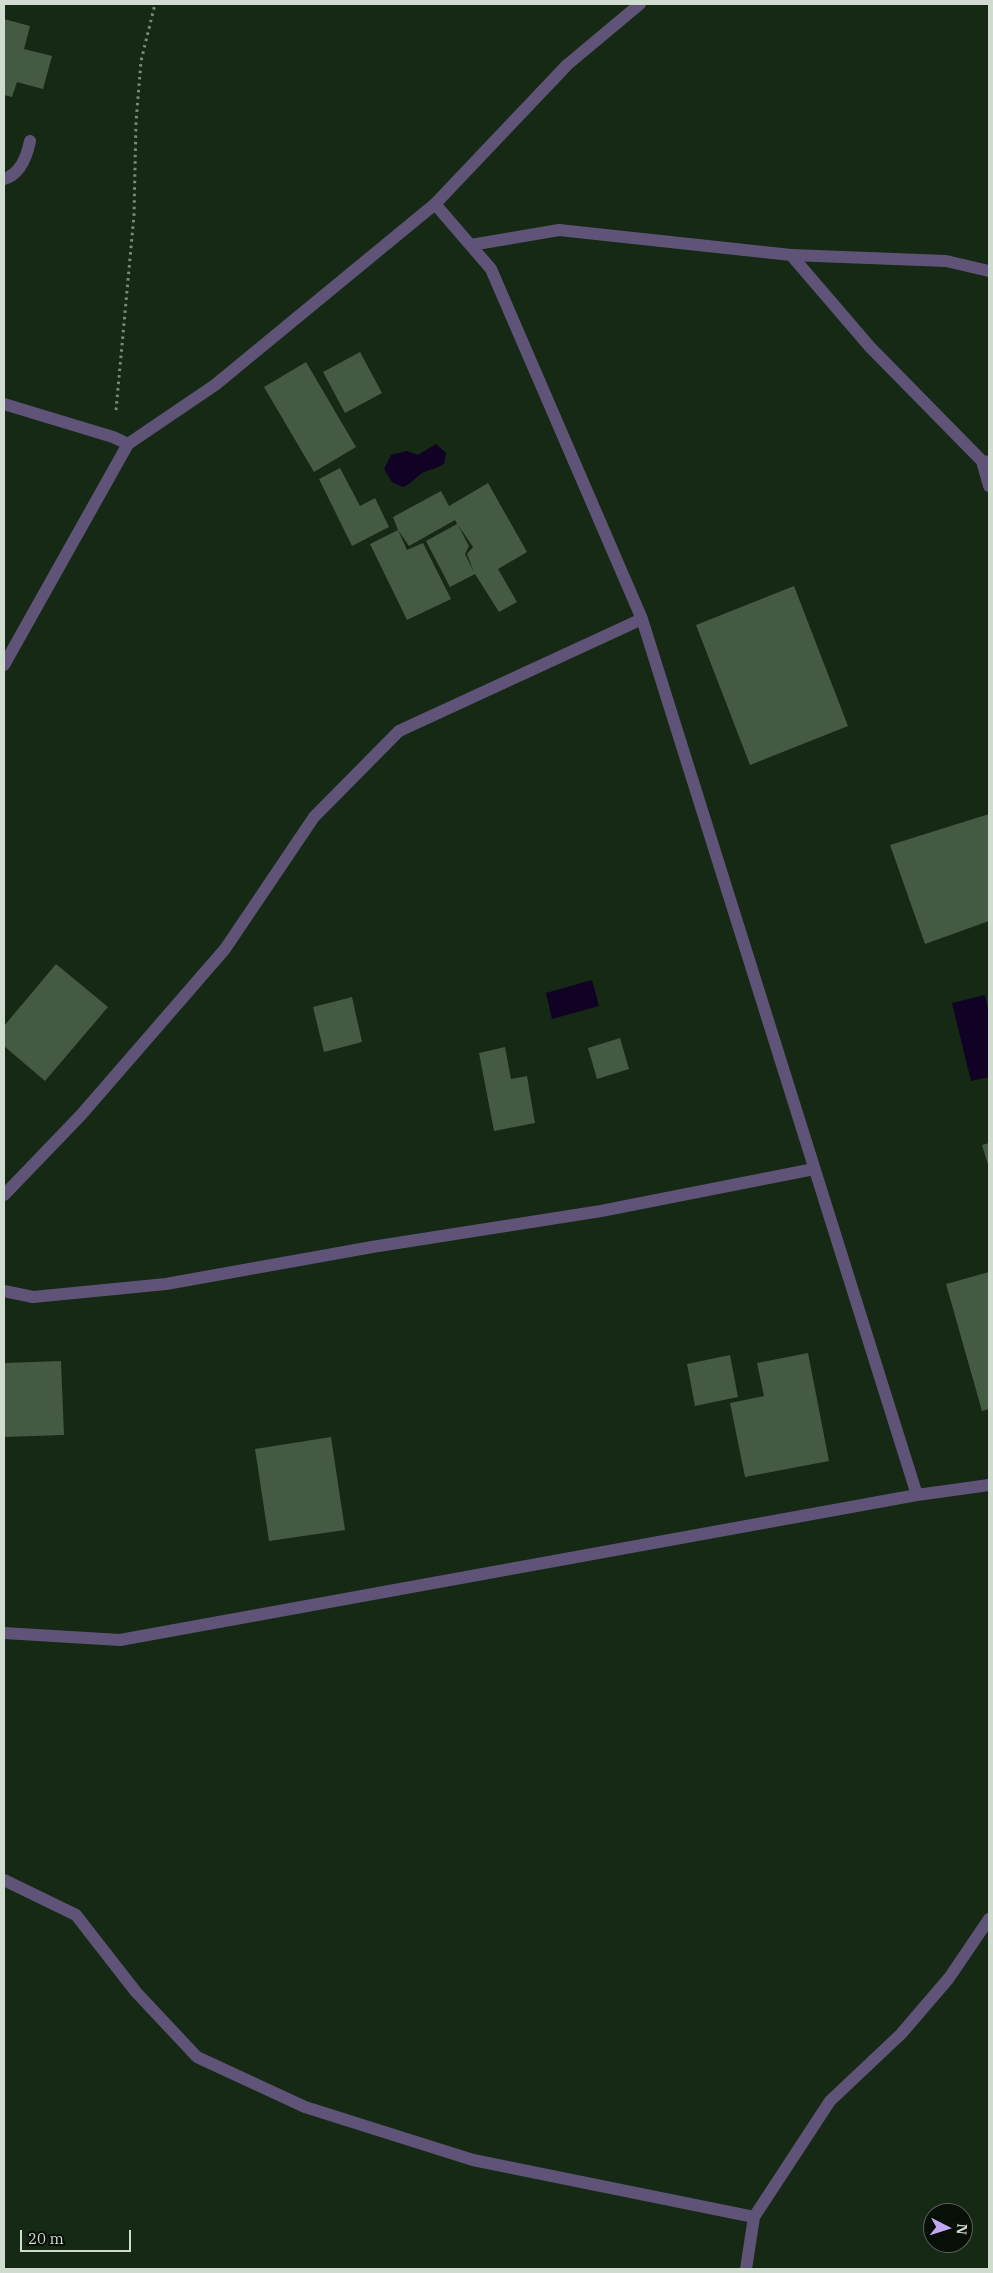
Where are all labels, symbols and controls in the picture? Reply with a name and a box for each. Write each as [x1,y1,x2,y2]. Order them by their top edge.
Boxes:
north arrow [923,2203,973,2253]
scale bar [22,2220,134,2252]
text: N [952,2223,971,2236]
text: 20 m [28,2229,64,2248]

